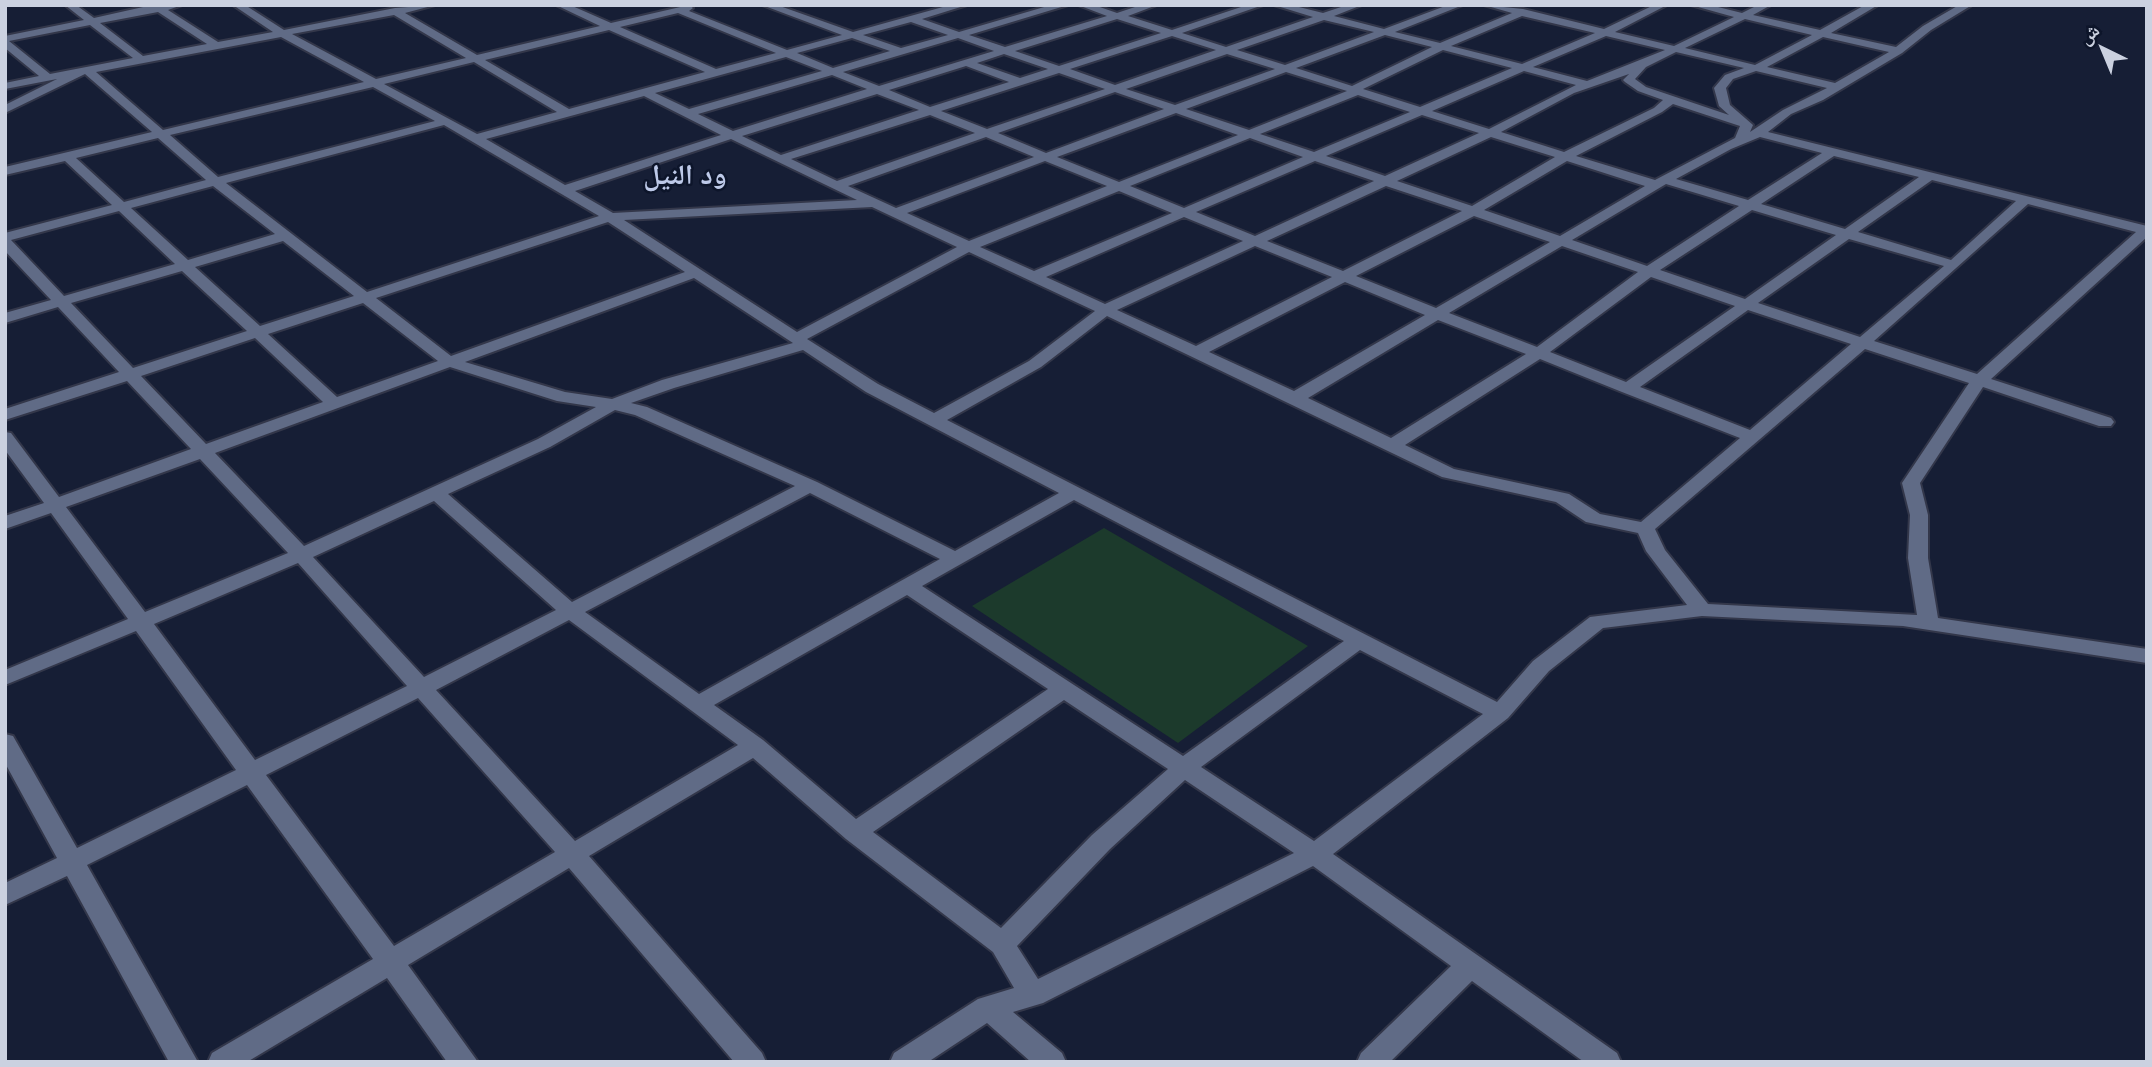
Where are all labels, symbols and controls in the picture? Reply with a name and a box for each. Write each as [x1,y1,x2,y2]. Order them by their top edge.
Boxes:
north arrow [2068,14,2138,84]
text: ش [2073,18,2104,49]
district label: ود النيل [643,159,727,193]

